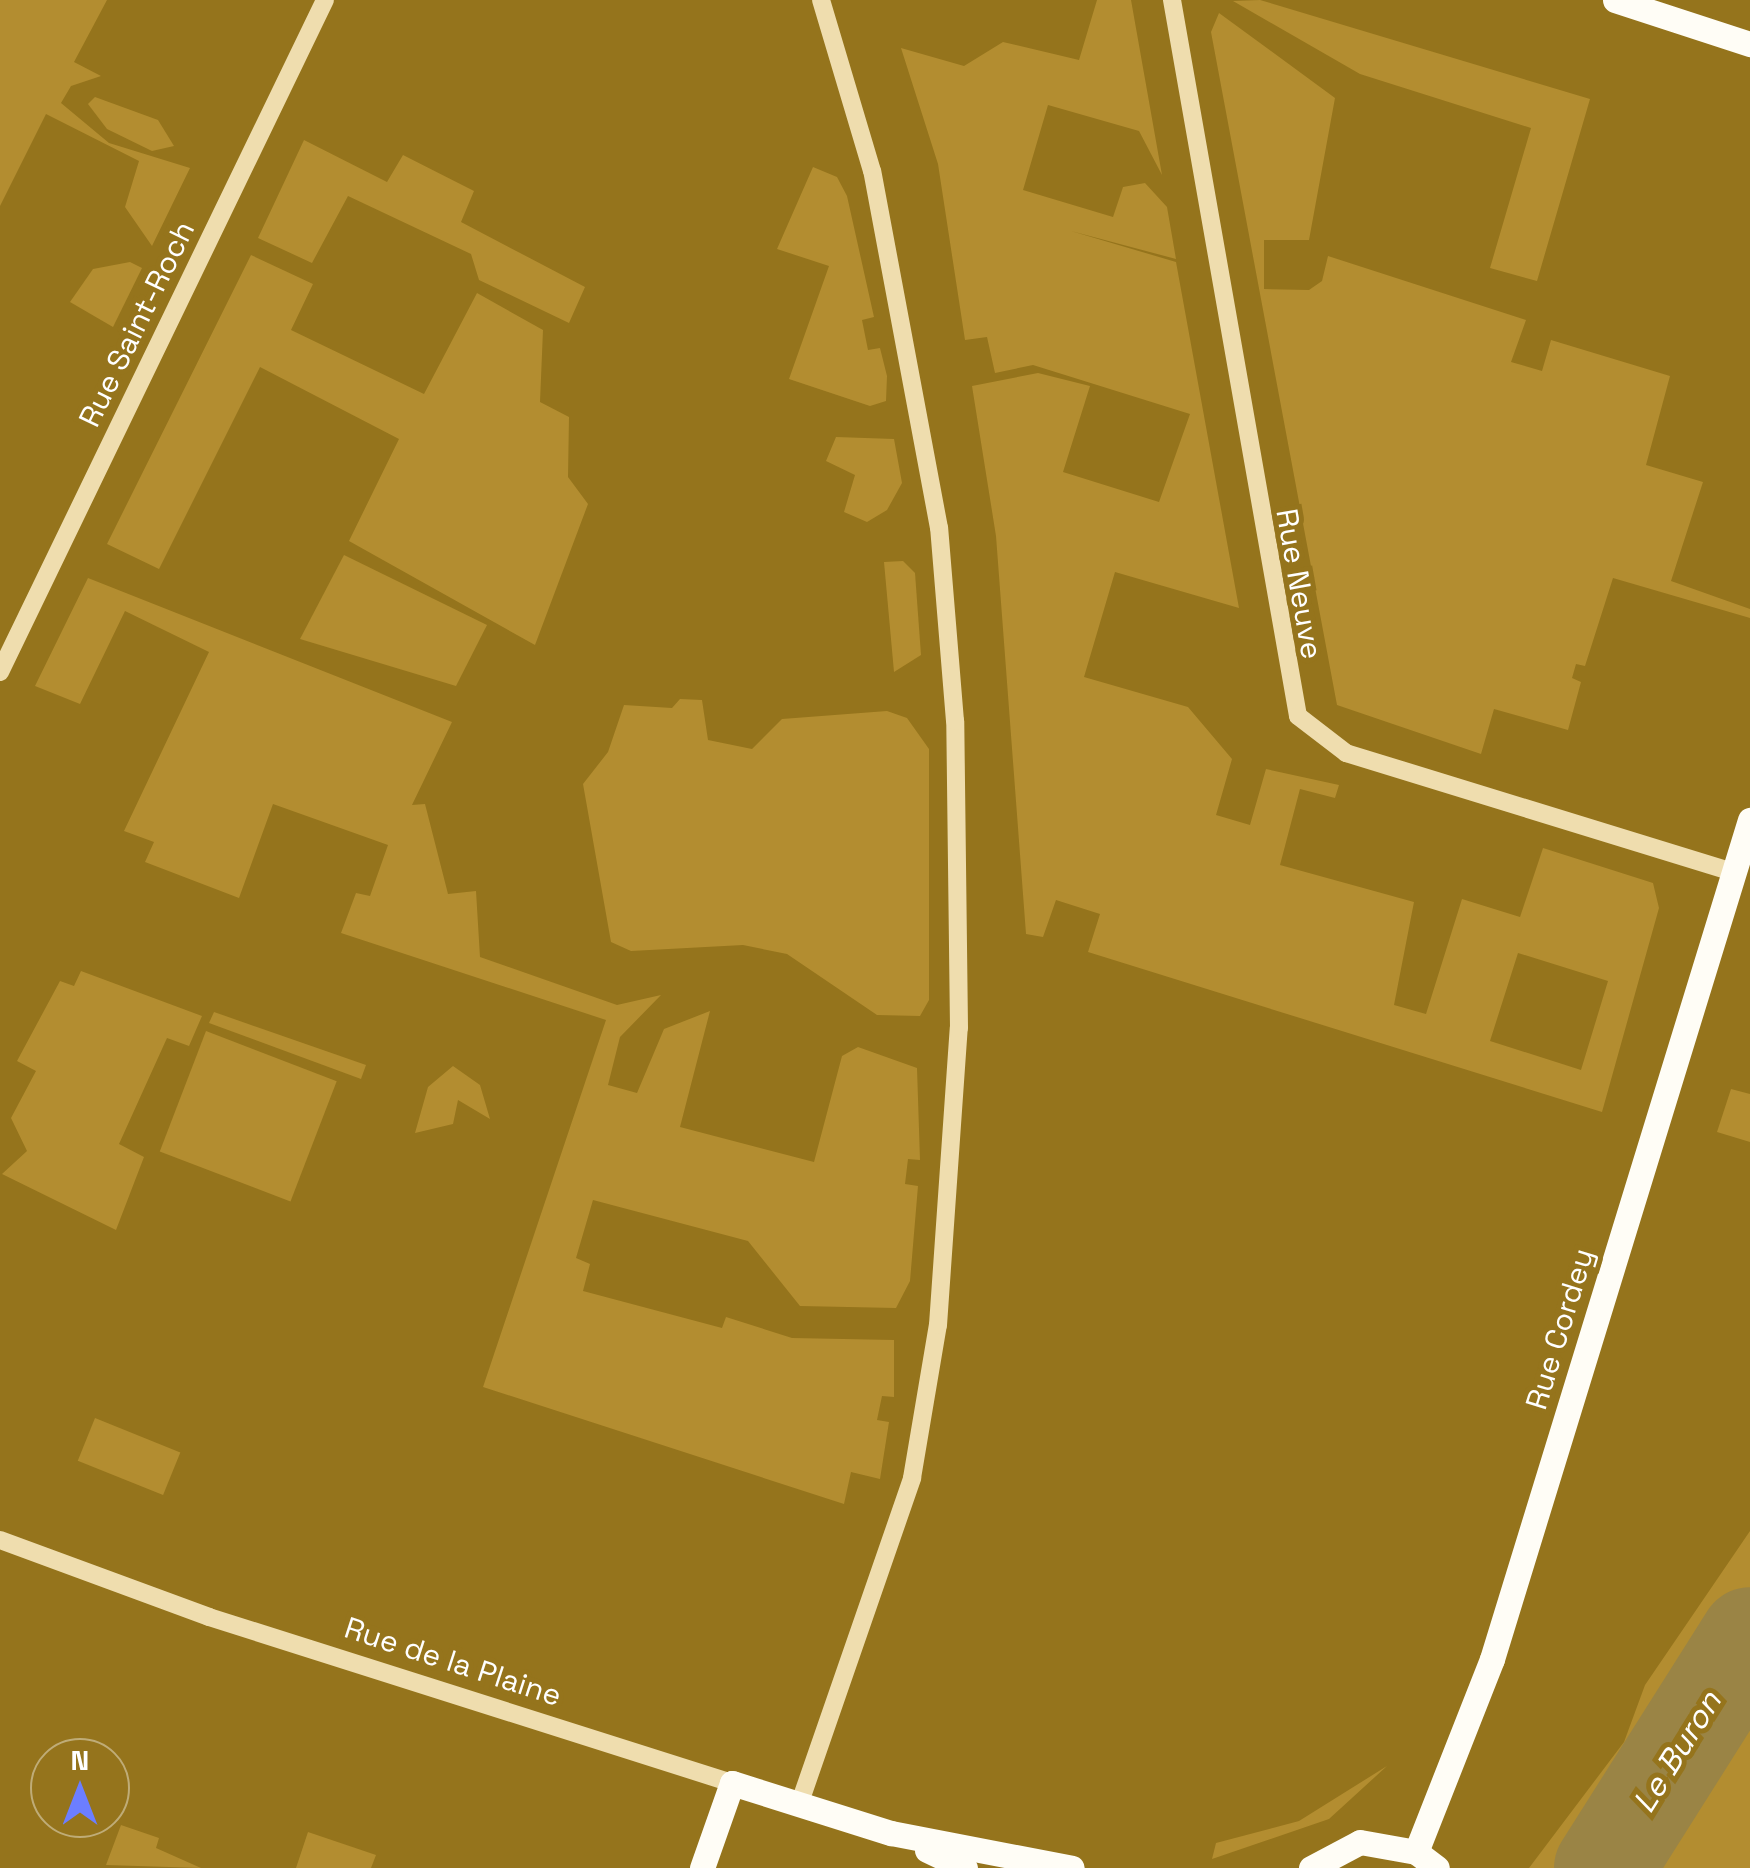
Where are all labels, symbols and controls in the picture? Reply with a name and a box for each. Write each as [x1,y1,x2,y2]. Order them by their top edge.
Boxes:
street label: Rue Saint-Roch [72,215,202,433]
street label: Rue Neuve [1268,506,1330,662]
street label: Rue Cordey [1518,1244,1602,1414]
street label: Rue de la Plaine [340,1610,566,1714]
water label: Le Buron [1625,1684,1729,1820]
north arrow [30,1738,130,1838]
text: N [71,1742,89,1778]

